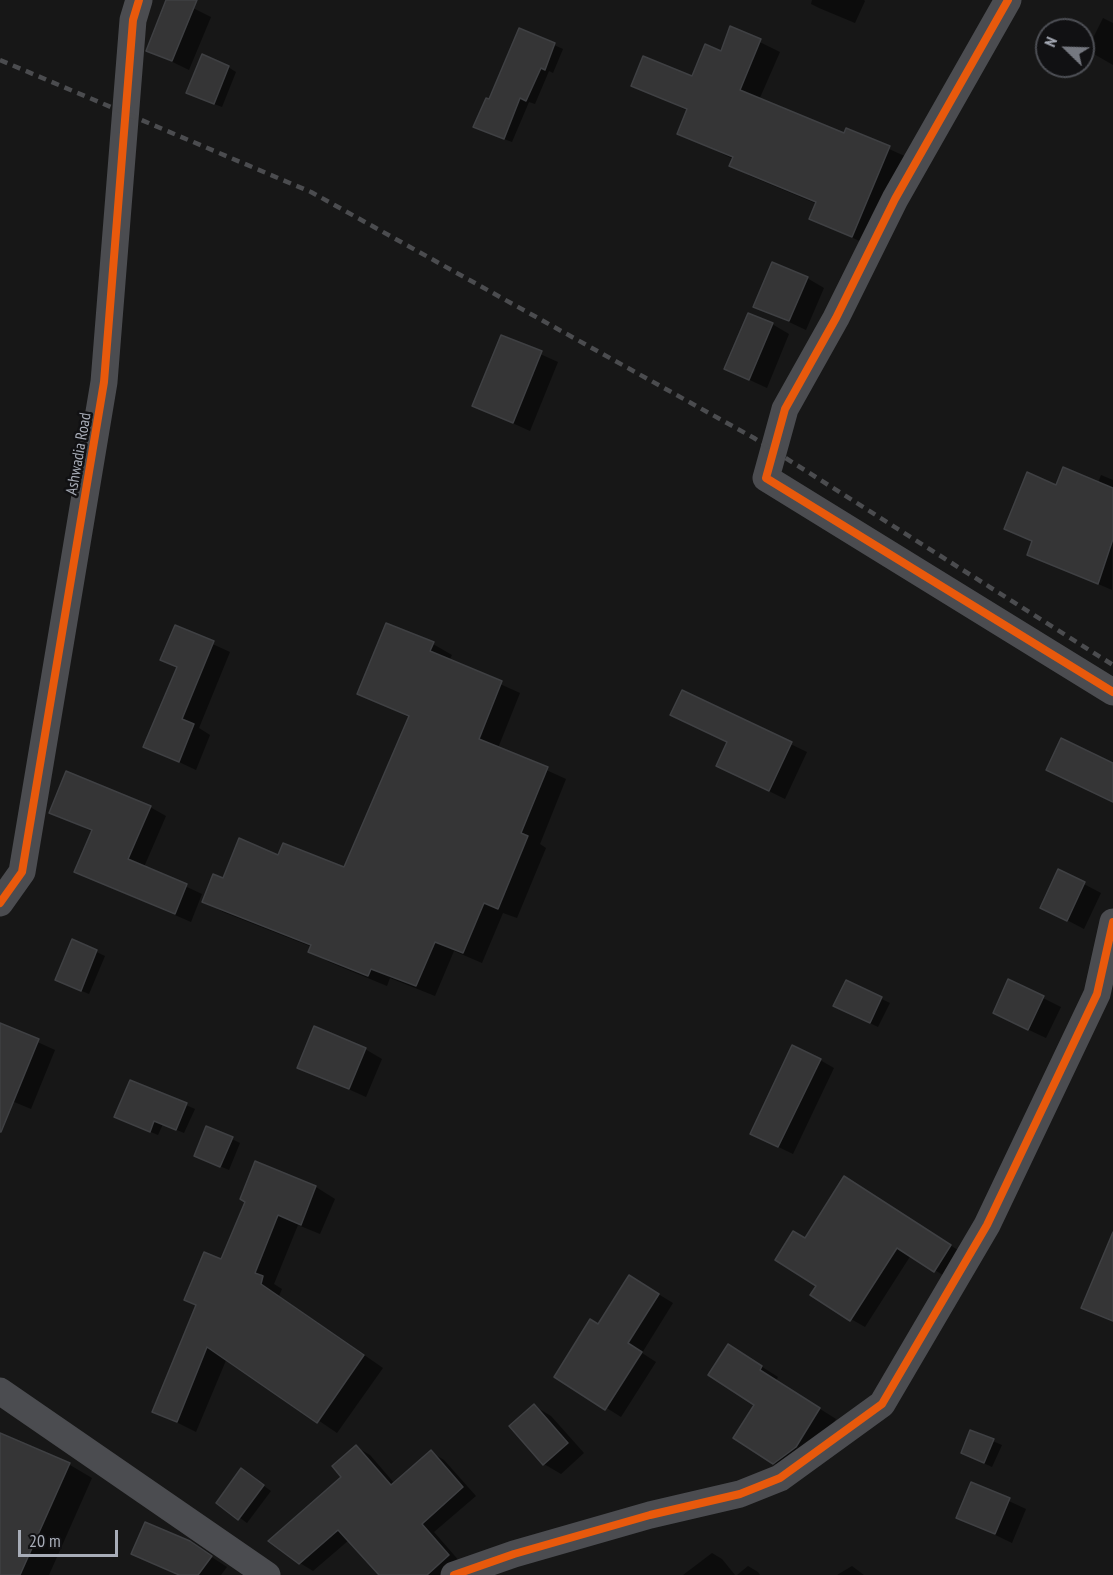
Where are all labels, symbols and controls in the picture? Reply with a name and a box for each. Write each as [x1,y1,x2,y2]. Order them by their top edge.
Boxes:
north arrow [1035,18,1095,78]
text: N [1039,34,1061,50]
street label: Ashwadia Road [62,411,96,497]
scale bar [21,1518,122,1556]
text: 20 m [29,1529,61,1552]

